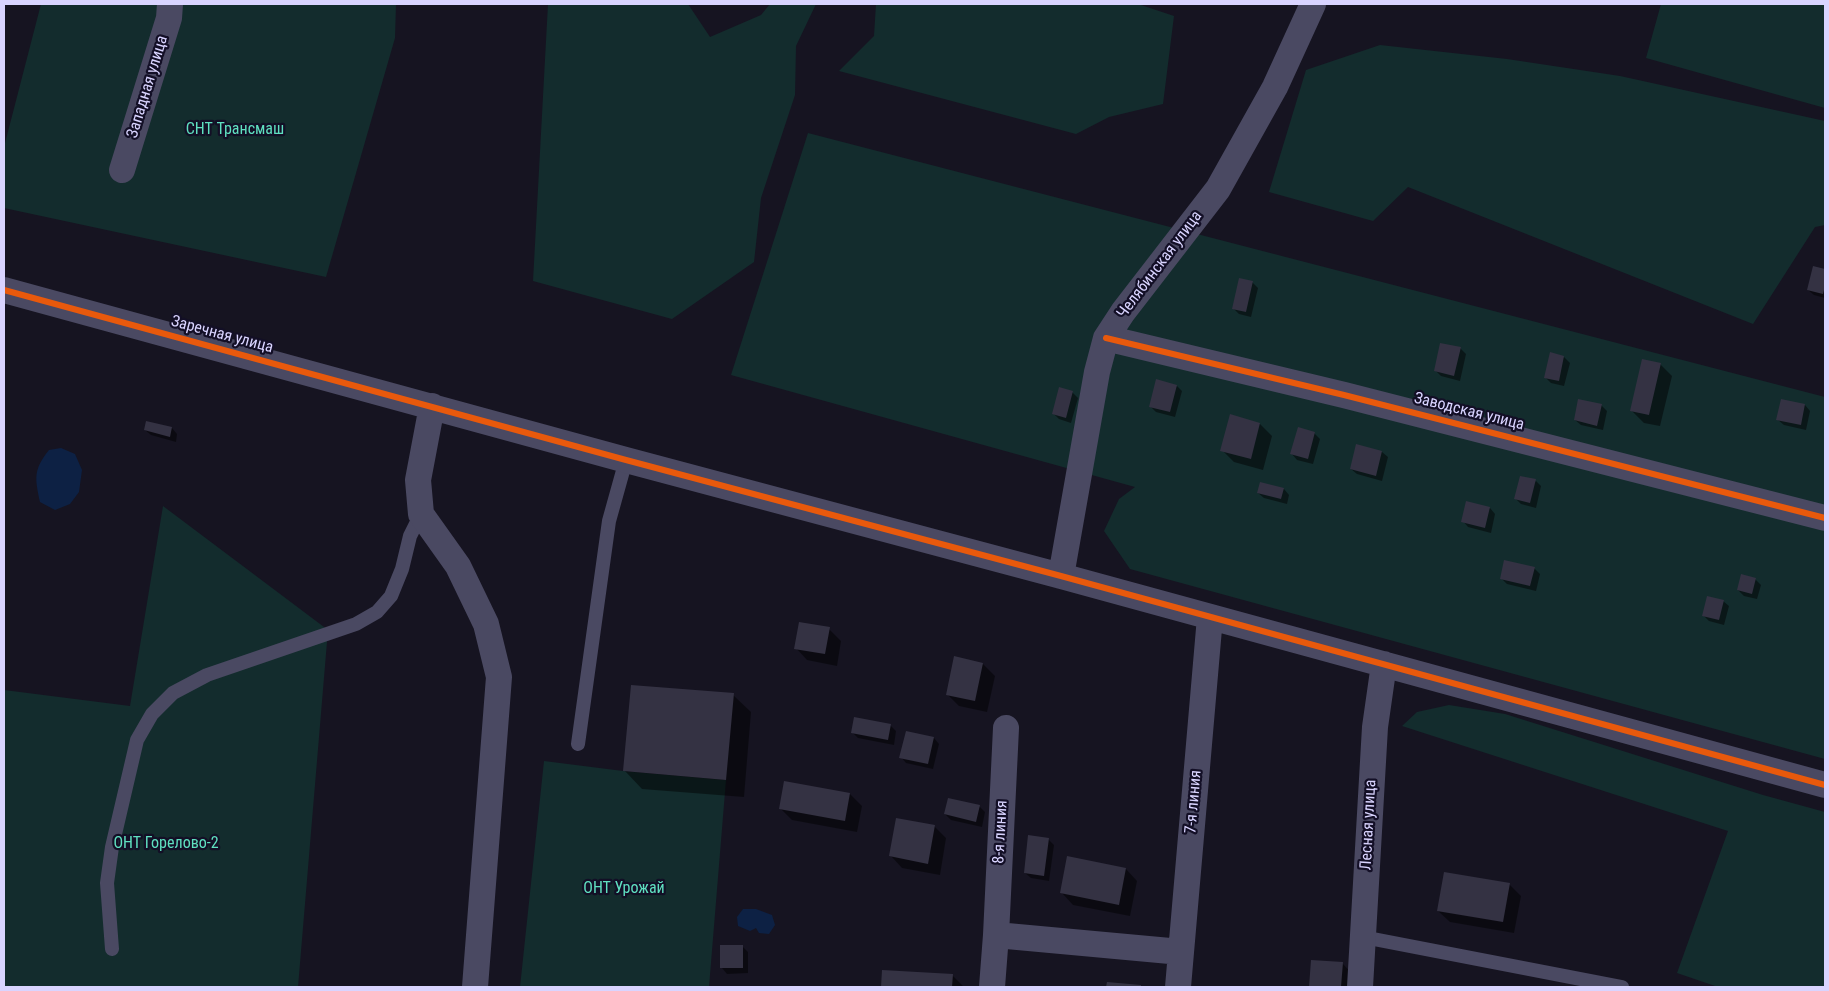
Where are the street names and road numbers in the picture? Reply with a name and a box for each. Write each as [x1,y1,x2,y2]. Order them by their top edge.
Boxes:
street label: Западная улица [123,33,173,141]
street label: Челябинская улица [1113,207,1207,323]
street label: Заречная улица [169,312,275,358]
street label: Заводская улица [1412,389,1526,435]
street label: 7-я линия [1182,769,1206,835]
street label: Лесная улица [1357,779,1381,871]
street label: 8-я линия [990,800,1012,864]

